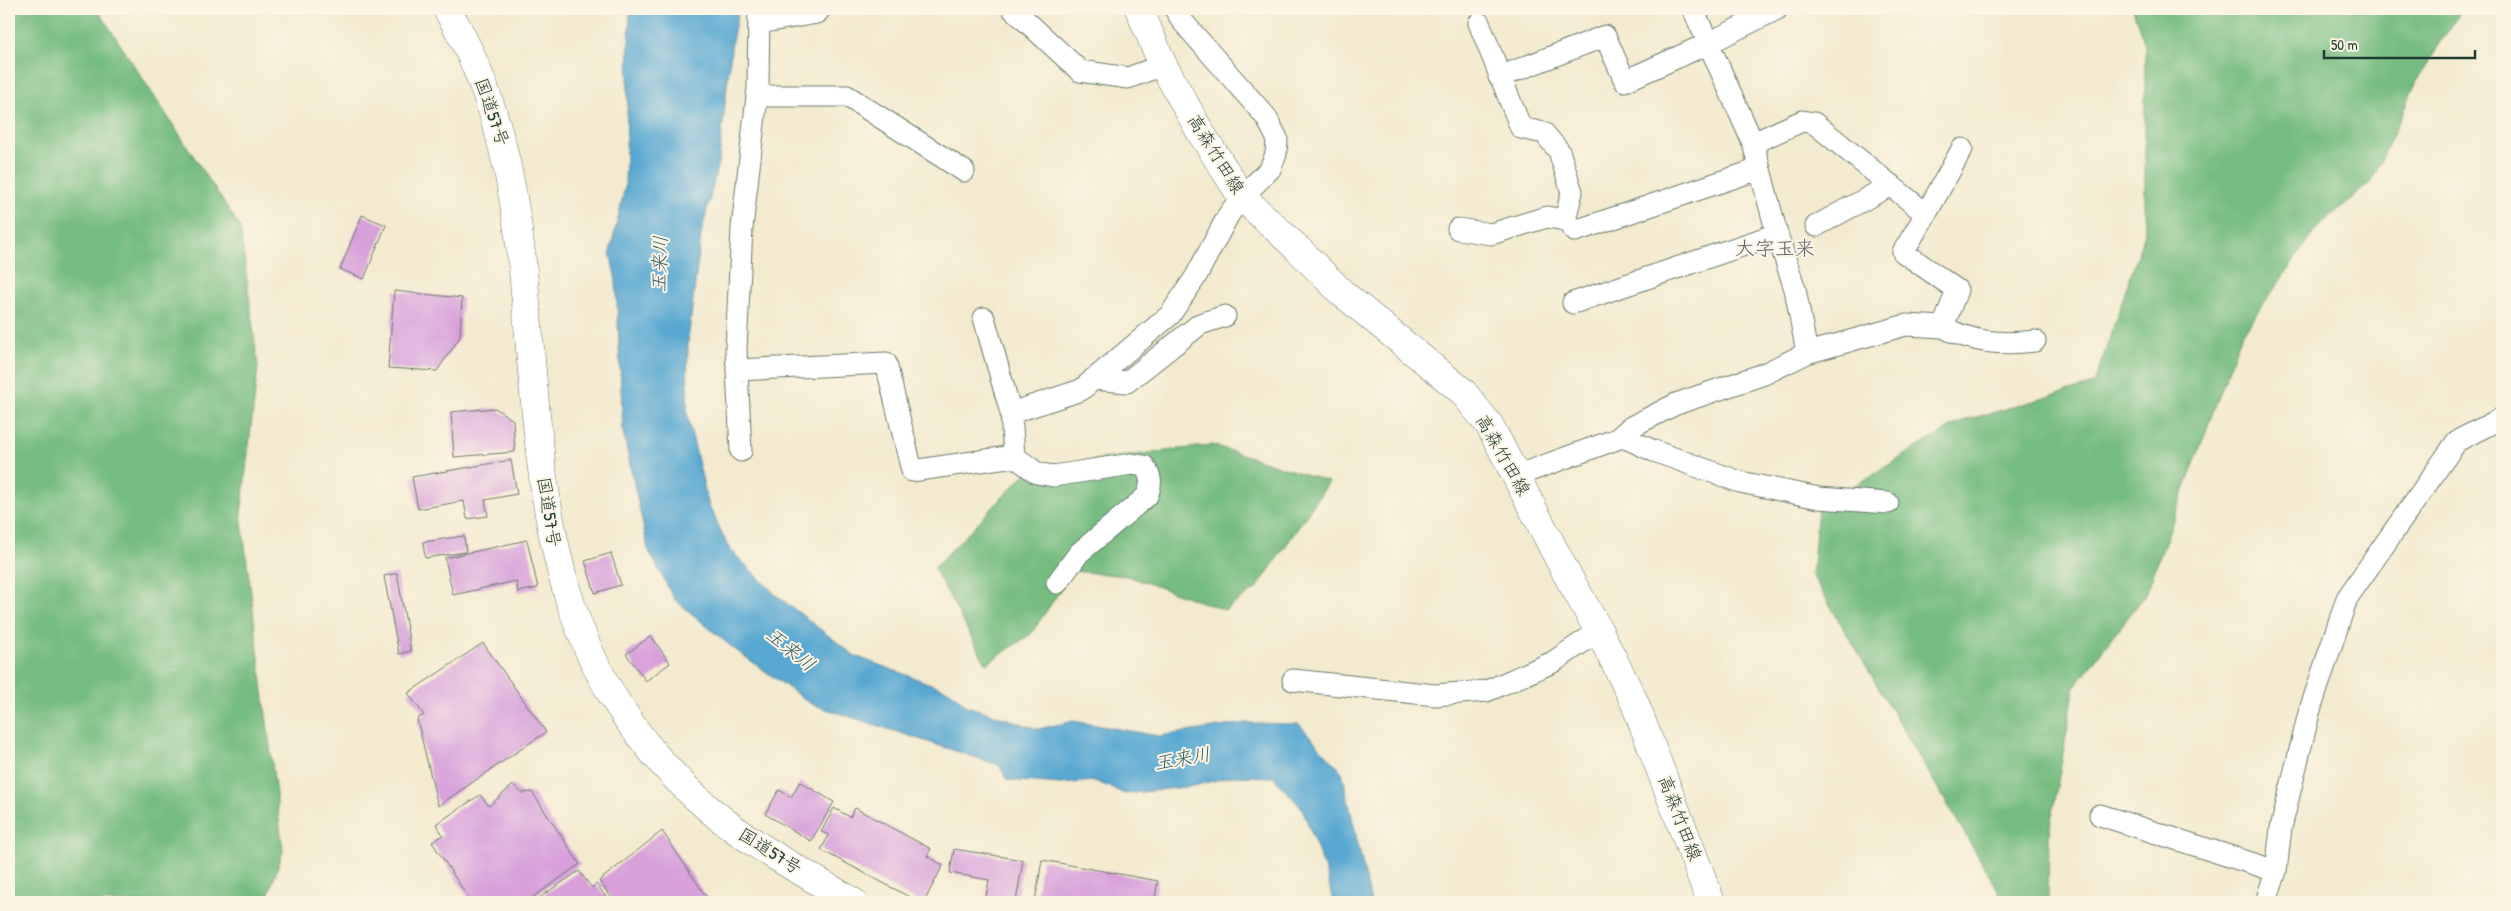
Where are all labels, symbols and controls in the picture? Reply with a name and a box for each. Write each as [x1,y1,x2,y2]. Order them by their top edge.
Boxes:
scale bar [2324,28,2475,60]
text: 50 m [2331,34,2358,55]
street label: 国道57号 [469,74,516,149]
street label: 高森竹田線 [1182,109,1251,199]
district label: 大字玉来 [1735,234,1815,261]
water label: 玉来川 [645,235,673,293]
street label: 高森竹田線 [1470,410,1537,500]
street label: 国道57号 [532,475,567,549]
water label: 玉来川 [761,621,821,677]
water label: 玉来川 [1152,740,1212,776]
street label: 高森竹田線 [1653,771,1708,864]
street label: 国道57号 [734,821,807,880]

